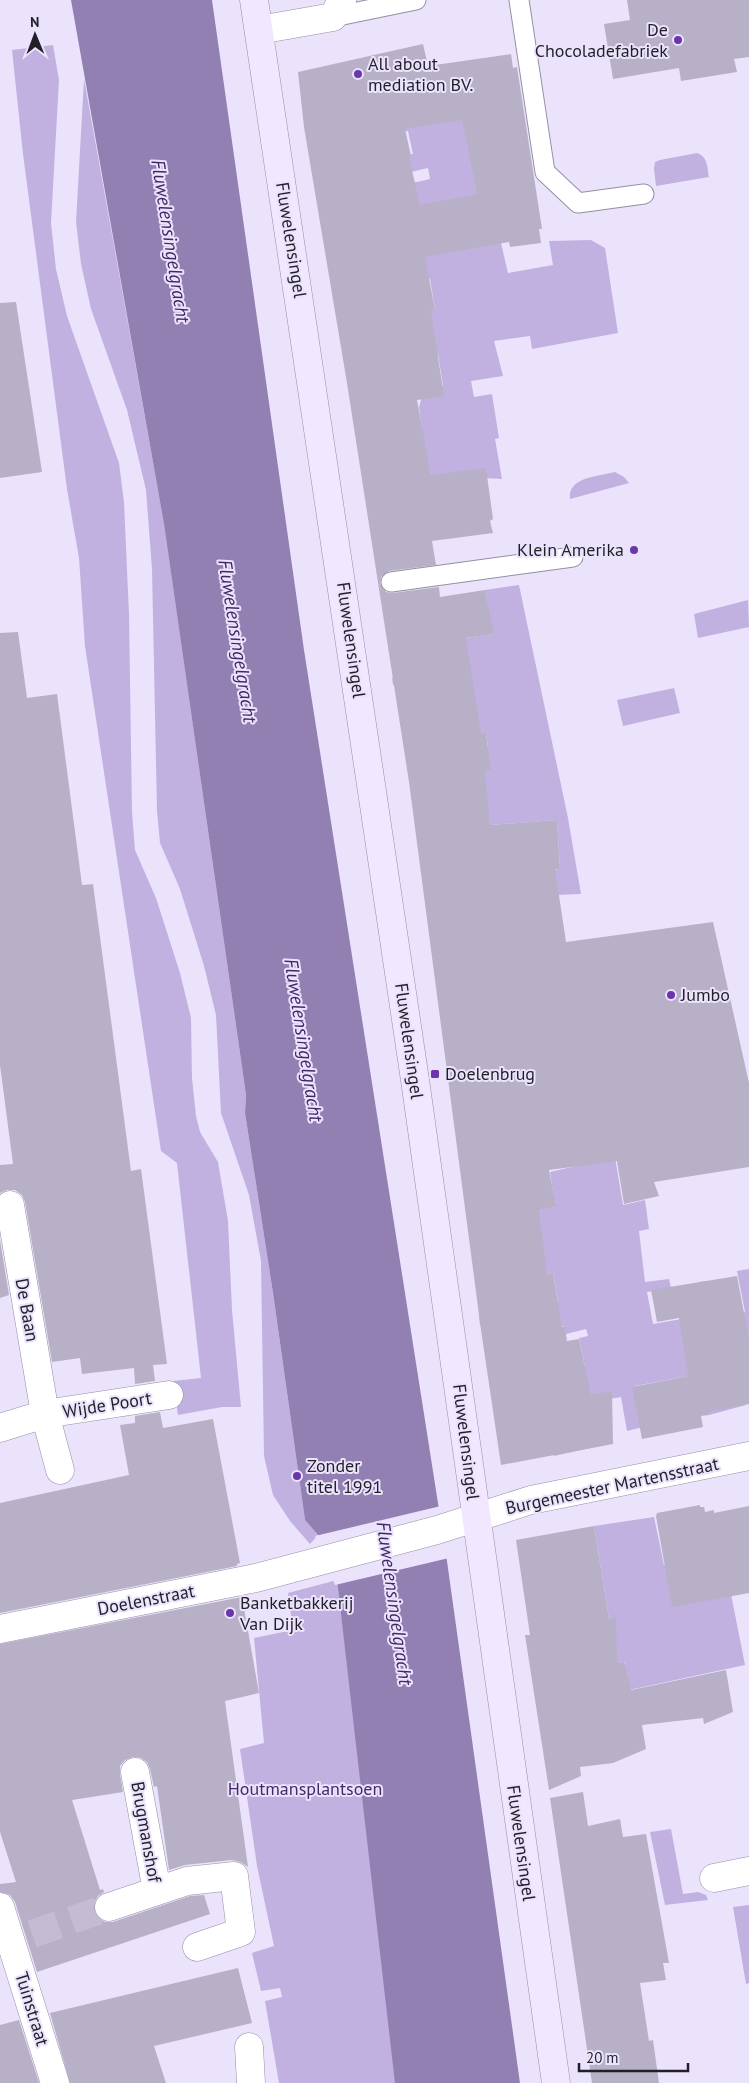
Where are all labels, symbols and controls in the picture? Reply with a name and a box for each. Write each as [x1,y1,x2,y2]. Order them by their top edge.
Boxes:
north arrow [10,10,60,60]
text: N [30,13,40,31]
place label: De Chocoladefabriek [535,18,668,62]
marker: De Chocoladefabriek [672,34,684,46]
place label: All about mediation BV. [368,52,473,96]
marker: All about mediation BV. [352,68,364,80]
water label: Fluwelensingelgracht [146,158,196,325]
street label: Fluwelensingel [271,180,312,300]
place label: Klein Amerika [517,538,624,561]
marker: Klein Amerika [628,544,640,556]
water label: Fluwelensingelgracht [213,558,263,725]
street label: Fluwelensingel [332,580,371,700]
water label: Fluwelensingelgracht [279,957,329,1124]
street label: Fluwelensingel [390,981,429,1101]
place label: Jumbo [680,983,730,1006]
marker: Jumbo [665,989,677,1001]
place label: Doelenbrug [445,1062,535,1085]
marker: Doelenbrug [429,1068,441,1080]
street label: De Baan [11,1276,44,1343]
street label: Fluwelensingel [448,1382,485,1502]
street label: Wijde Poort [61,1386,153,1423]
street label: Burgemeester Martensstraat [503,1452,721,1519]
place label: Zonder titel 1991 [307,1454,382,1498]
marker: Zonder titel 1991 [291,1470,303,1482]
water label: Fluwelensingelgracht [372,1520,418,1687]
street label: Doelenstraat [95,1579,196,1620]
place label: Banketbakkerij Van Dijk [239,1591,354,1635]
marker: Banketbakkerij Van Dijk [224,1607,236,1619]
park label: Houtmansplantsoen [228,1777,382,1800]
street label: Brugmanshof [126,1780,167,1885]
street label: Fluwelensingel [502,1783,541,1903]
street label: Tuinstraat [10,1969,55,2049]
scale bar [579,2040,688,2072]
text: 20 m [586,2048,619,2067]

